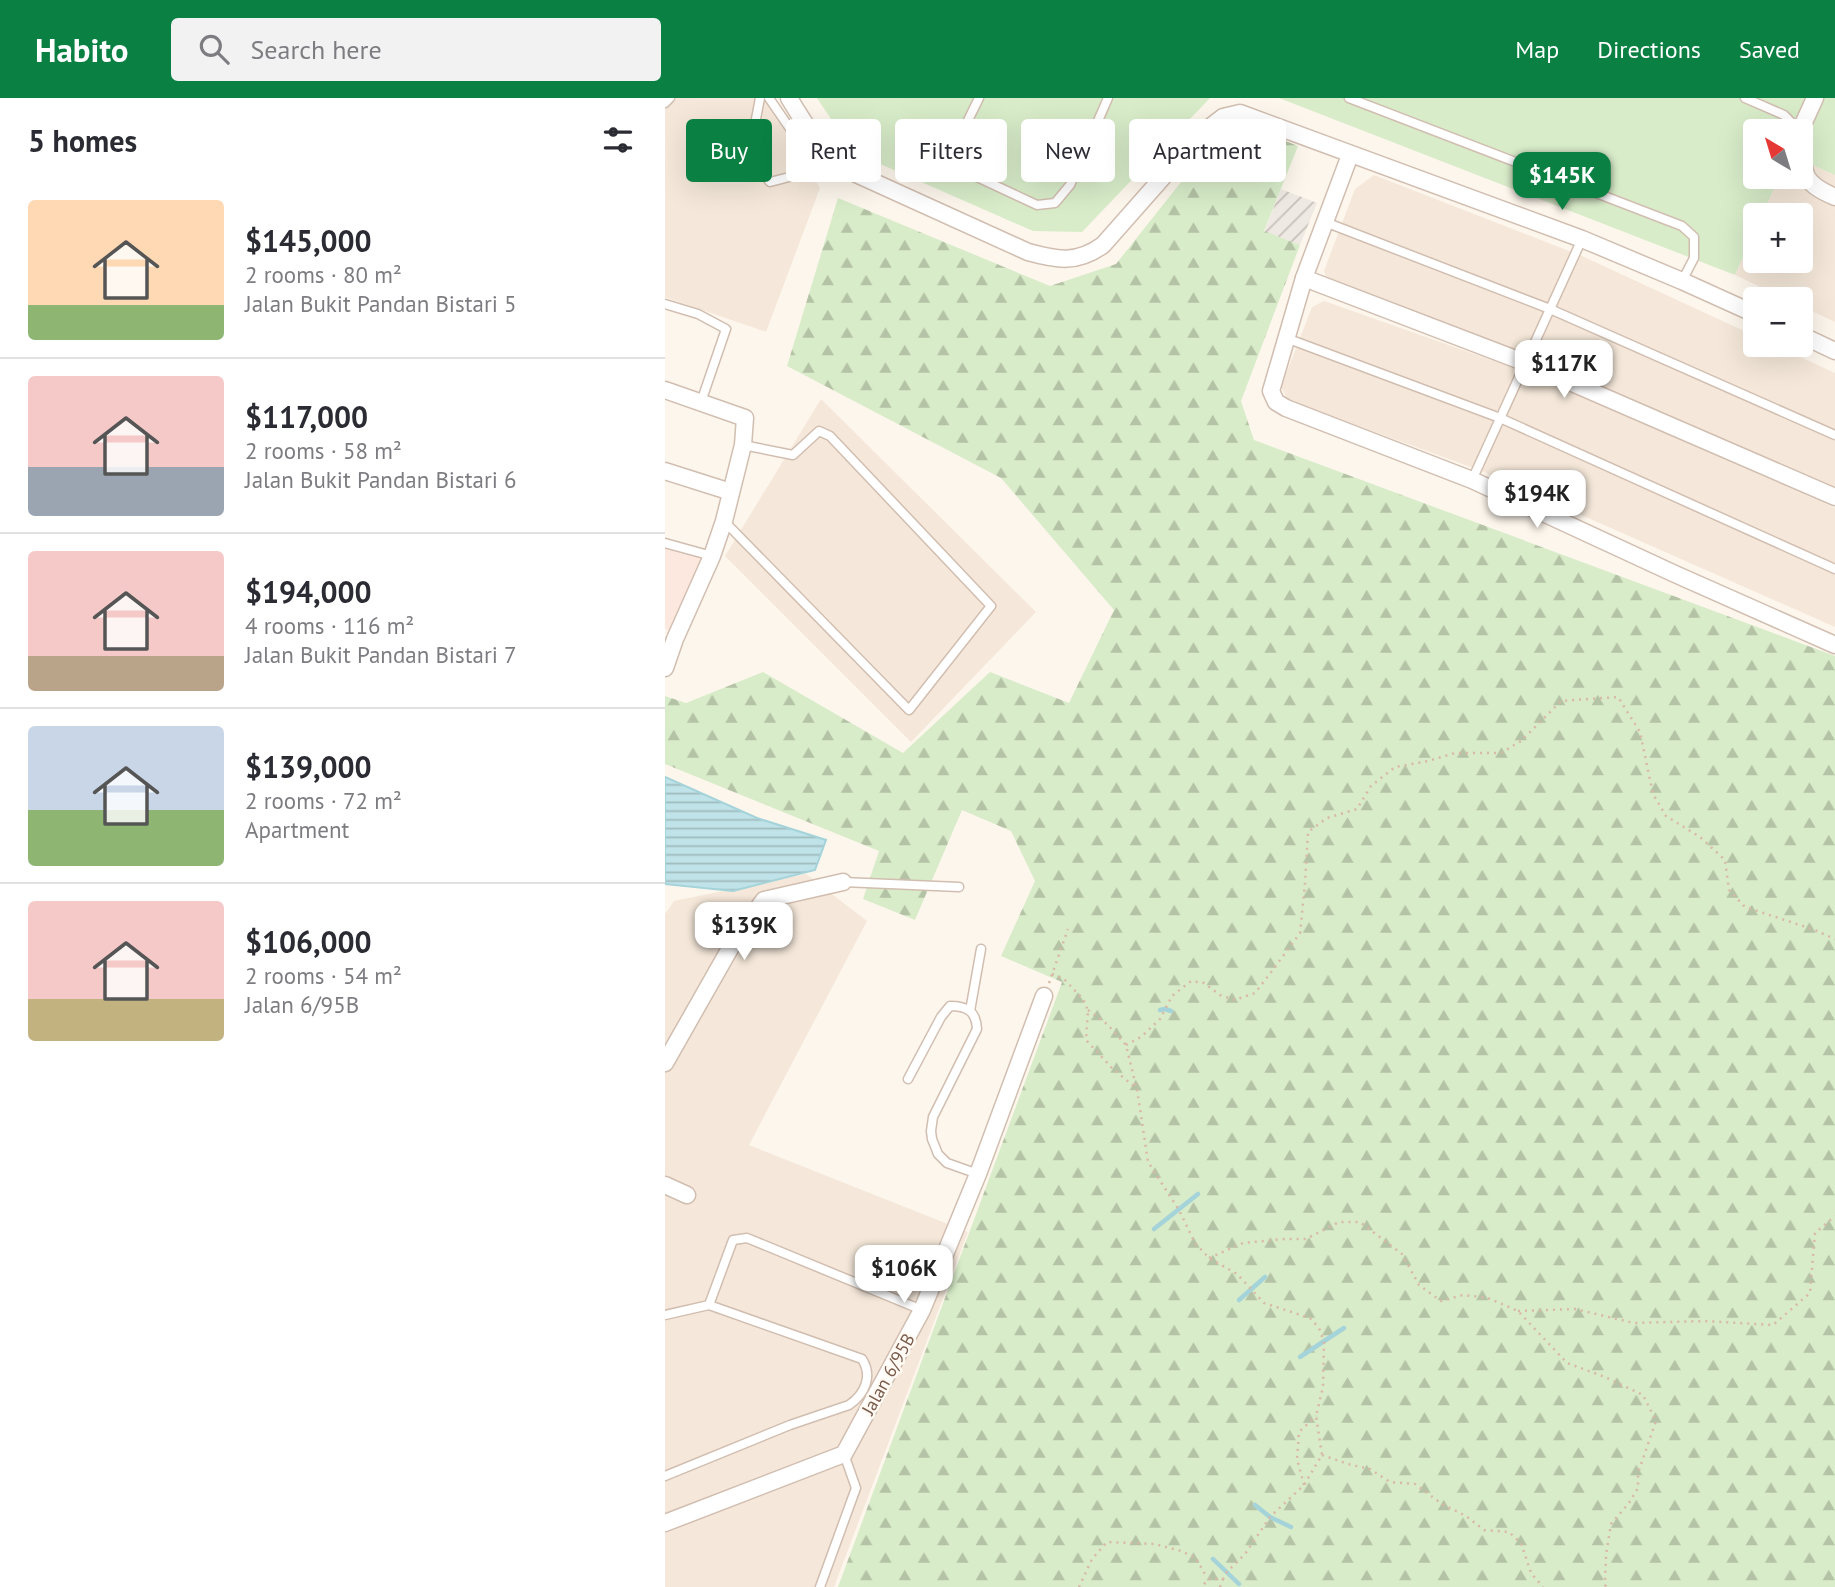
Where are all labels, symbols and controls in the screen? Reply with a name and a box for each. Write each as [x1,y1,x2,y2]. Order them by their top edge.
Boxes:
search box [171,18,661,81]
text: Habito [35,28,129,71]
icon: search [195,30,233,68]
text: Search here [251,33,382,66]
text: Map [1515,34,1559,65]
text: Directions [1597,34,1701,65]
text: Saved [1739,34,1800,65]
chip: Buy [686,119,772,182]
chip: Rent [786,119,881,182]
chip: Filters [895,119,1007,182]
chip: New [1021,119,1115,182]
chip: Apartment [1129,119,1286,182]
north arrow [1743,119,1813,189]
map controls [1743,119,1813,357]
text: 5 homes [28,121,137,160]
icon: filters [599,121,637,159]
pin: $145K [1513,152,1611,212]
text: $145K [1529,160,1595,189]
button: + [1743,203,1813,273]
text: $145,000 [245,221,372,260]
icon: home [84,228,168,312]
text: 2 rooms · 80 m² [245,260,402,289]
button: − [1743,287,1813,357]
text: Jalan Bukit Pandan Bistari 5 [245,289,517,318]
pin: $117K [1515,341,1613,400]
text: $117K [1531,348,1597,377]
text: $117,000 [245,397,368,436]
icon: home [84,404,168,488]
text: 2 rooms · 58 m² [245,436,402,465]
text: Jalan Bukit Pandan Bistari 6 [245,465,517,494]
pin: $194K [1488,470,1586,530]
text: $194K [1504,478,1570,507]
text: $194,000 [245,572,372,611]
icon: home [84,579,168,663]
text: 4 rooms · 116 m² [245,611,414,640]
text: Jalan Bukit Pandan Bistari 7 [245,640,517,669]
text: $139,000 [245,747,372,786]
icon: home [84,754,168,838]
text: 2 rooms · 72 m² [245,786,402,815]
text: Apartment [245,815,349,844]
pin: $139K [695,902,793,962]
text: $139K [711,910,777,939]
text: $106,000 [245,922,372,961]
icon: home [84,929,168,1013]
text: 2 rooms · 54 m² [245,961,402,990]
text: Jalan 6/95B [245,990,359,1019]
pin: $106K [855,1246,953,1305]
text: $106K [871,1253,937,1282]
street label: Jalan 6/95B [856,1329,920,1420]

